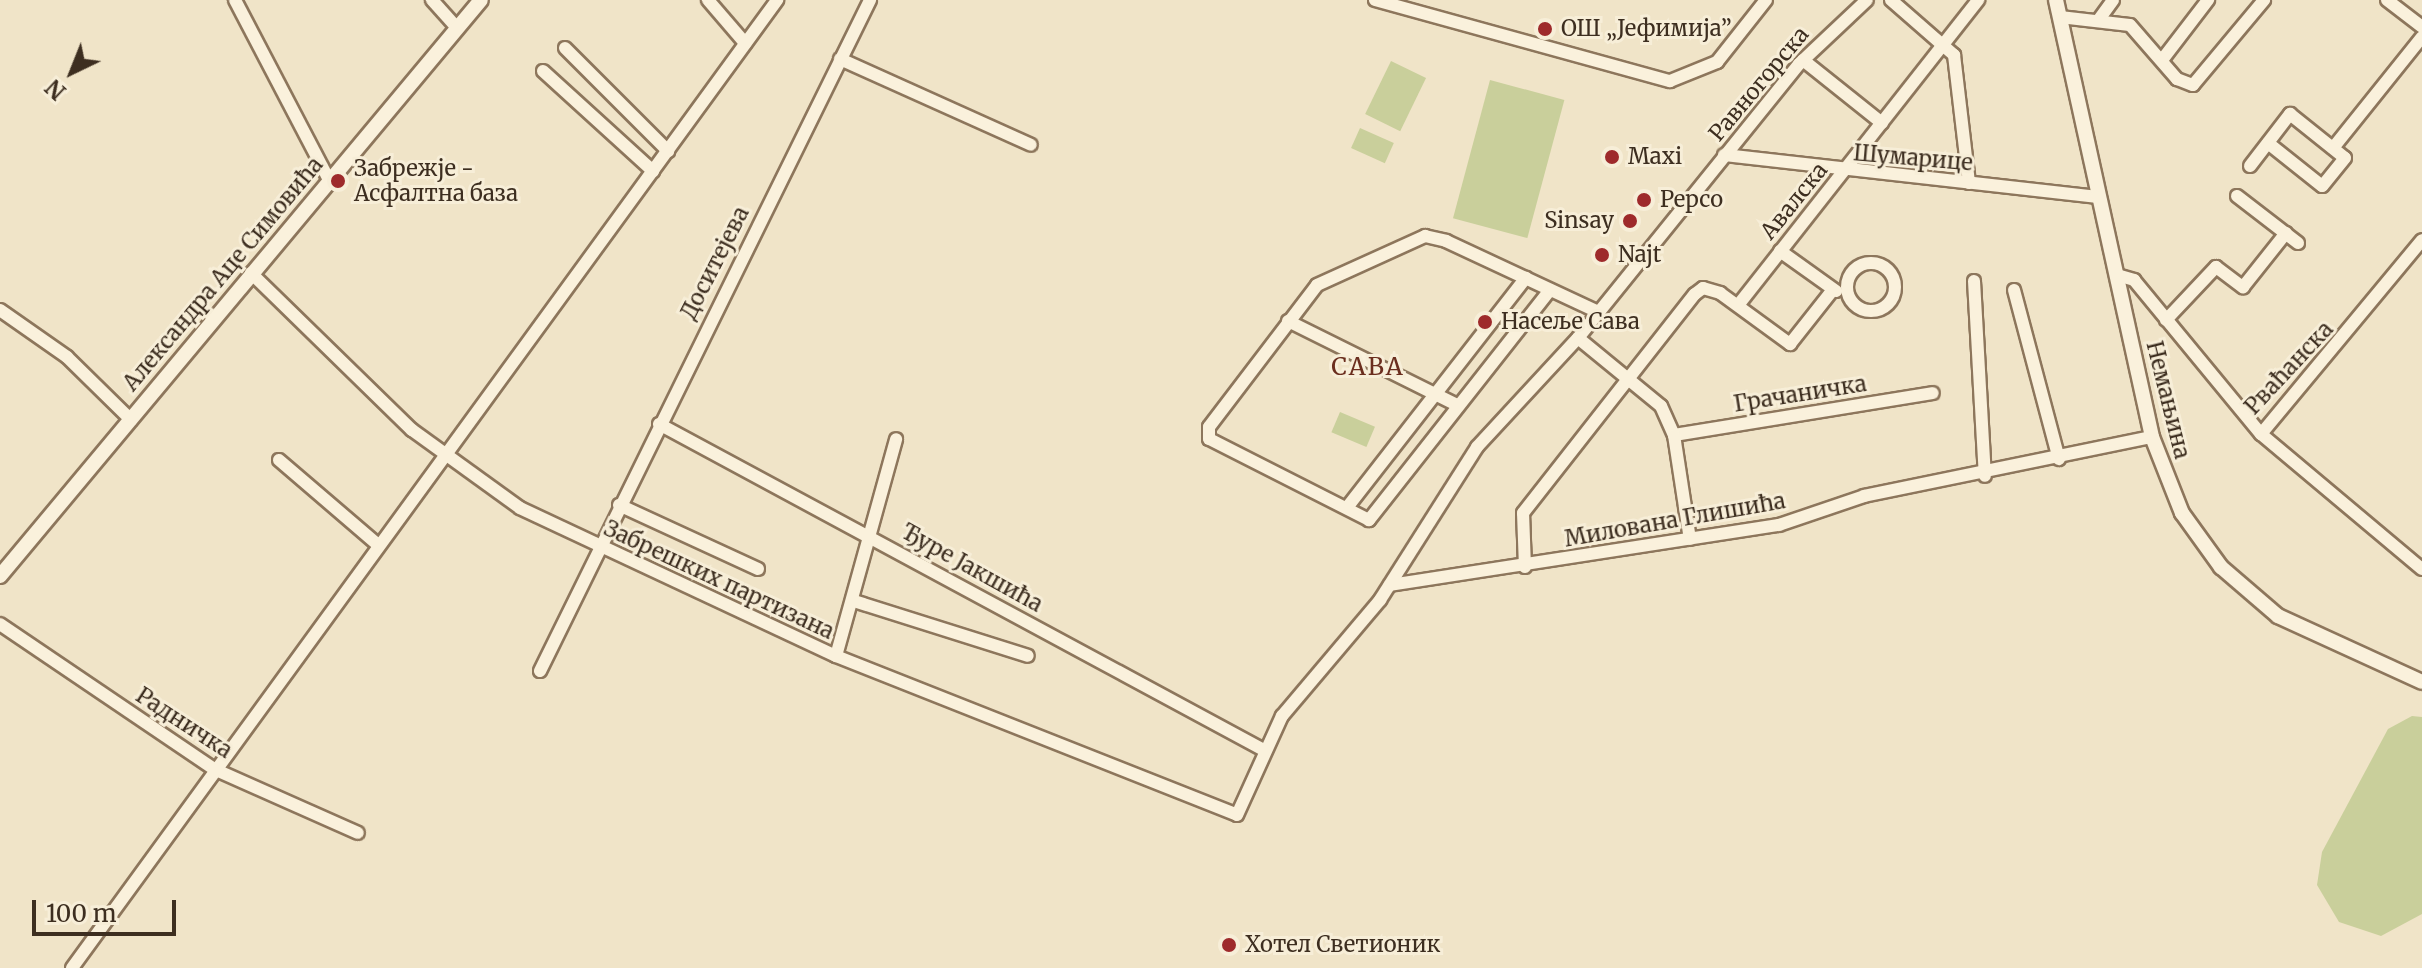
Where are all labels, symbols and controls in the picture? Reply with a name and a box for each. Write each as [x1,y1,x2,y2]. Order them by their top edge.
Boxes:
place label: ОШ „Јефимија” [1561,16,1732,42]
marker: ОШ „Јефимија” [1536,20,1554,38]
street label: Равногорска [1704,22,1814,146]
north arrow [32,32,112,112]
text: N [40,73,72,106]
street label: Шумарице [1852,140,1974,176]
place label: Maxi [1628,144,1682,170]
marker: Maxi [1603,148,1621,166]
street label: Александра Аце Симовића [117,152,329,396]
place label: Забрежје - Асфалтна база [354,155,518,206]
street label: Авалска [1755,157,1833,245]
marker: Забрежје - Асфалтна база [329,172,347,190]
place label: Pepco [1660,187,1723,213]
marker: Pepco [1635,191,1653,209]
street label: Доситејева [675,202,755,324]
place label: Sinsay [1544,208,1614,234]
marker: Sinsay [1621,212,1639,230]
place label: Najt [1618,242,1661,268]
marker: Najt [1593,246,1611,264]
place label: Насеље Сава [1501,309,1640,335]
marker: Насеље Сава [1476,313,1494,331]
street label: Рваћанска [2239,316,2339,420]
street label: Немањина [2141,338,2195,462]
district label: САВА [1331,353,1405,381]
street label: Грачаничка [1732,370,1868,418]
street label: Милована Глишића [1562,488,1788,552]
street label: Забрешких партизана [600,515,838,645]
street label: Ђуре Јакшића [897,518,1047,618]
street label: Радничка [131,682,237,764]
scale bar [36,884,180,934]
text: 100 m [46,898,116,929]
place label: Хотел Светионик [1245,932,1440,958]
marker: Хотел Светионик [1220,936,1238,954]

